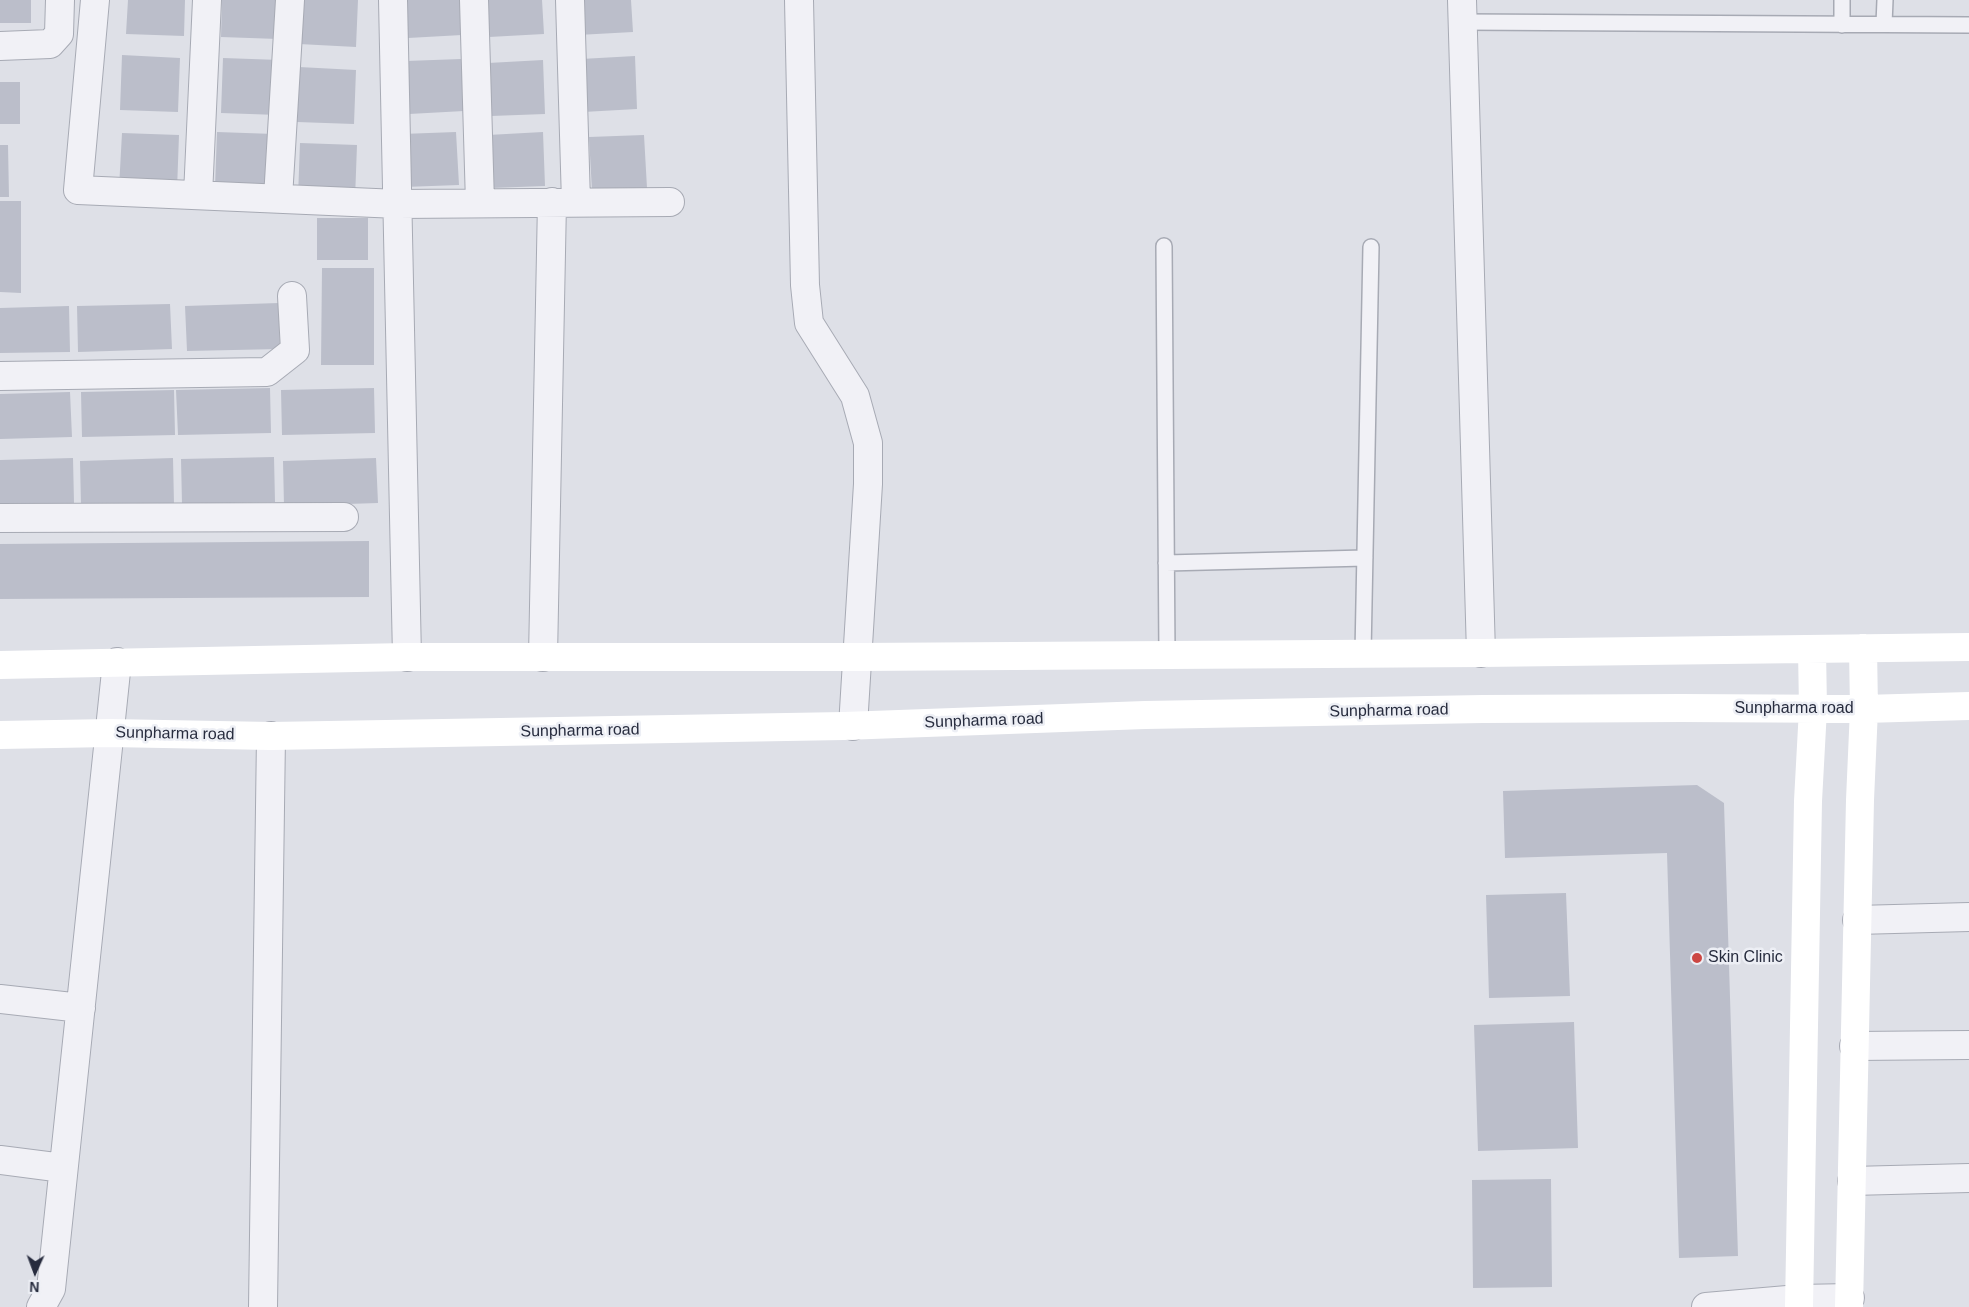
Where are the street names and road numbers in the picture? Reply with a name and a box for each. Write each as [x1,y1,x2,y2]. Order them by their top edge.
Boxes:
street label: Sunpharma road [1734,699,1854,719]
street label: Sunpharma road [1329,700,1449,722]
street label: Sunpharma road [924,709,1044,733]
street label: Sunpharma road [520,720,640,742]
street label: Sunpharma road [115,723,235,745]

